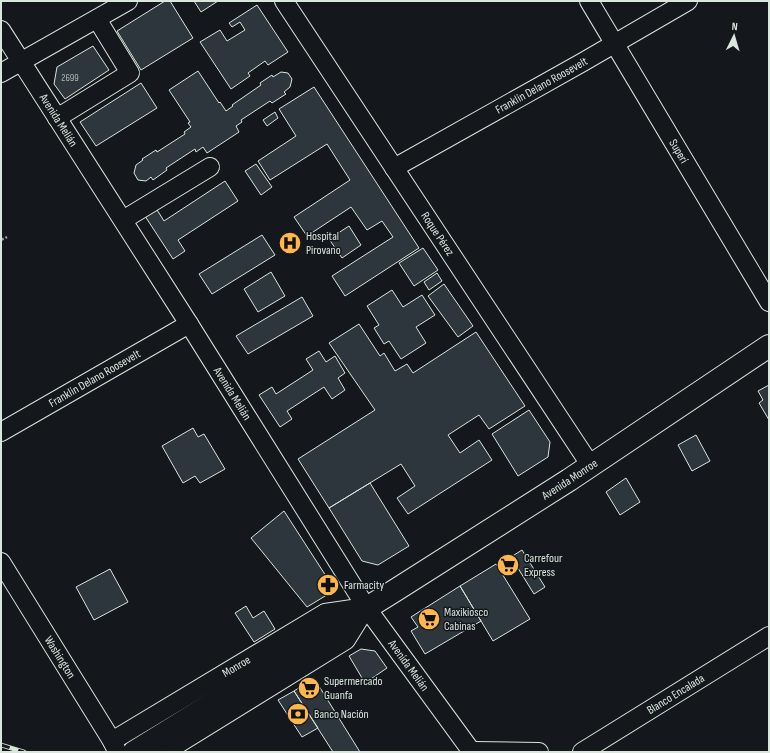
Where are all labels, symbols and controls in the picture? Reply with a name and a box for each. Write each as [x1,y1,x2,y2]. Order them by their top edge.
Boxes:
north arrow [714,16,754,56]
text: N [731,20,738,33]
street label: Franklin Delano Roosevelt [493,53,590,117]
house number: 2699 [61,72,79,84]
street label: Avenida Melián [36,90,81,149]
street label: Superí [666,136,692,167]
street label: Roque Pérez [418,209,458,259]
place label: Hospital Pirovano [306,229,341,258]
hospital icon: Hospital Pirovano [277,230,303,256]
street label: Franklin Delano Roosevelt [46,346,143,410]
street label: Avenida Melián [210,363,255,423]
street label: Avenida Monroe [538,455,601,503]
place label: Carrefour Express [524,551,563,580]
supermarket icon: Carrefour Express [495,552,521,578]
pharmacy icon: Farmacity [315,572,341,598]
place label: Farmacity [344,578,384,593]
place label: Maxikiosco Cabinas [444,605,488,634]
supermarket icon: Maxikiosco Cabinas [416,606,442,632]
street label: Washington [41,633,79,681]
street label: Avenida Melián [384,636,432,694]
street label: Monroe [219,652,253,681]
street label: Blanco Encalada [644,670,707,717]
place label: Supermercado Guanfa [324,674,382,703]
supermarket icon: Supermercado Guanfa [296,675,322,701]
bank icon: Banco Nación [285,701,311,727]
place label: Banco Nación [314,707,369,722]

